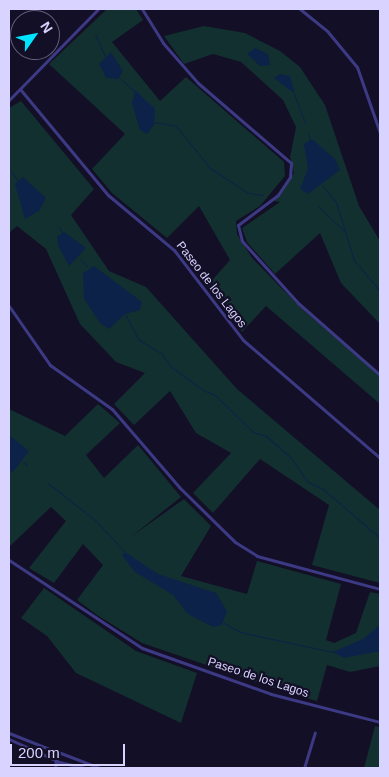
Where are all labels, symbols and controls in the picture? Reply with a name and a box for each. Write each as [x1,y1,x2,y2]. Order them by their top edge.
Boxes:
north arrow [10,10,60,60]
text: N [37,19,56,36]
street label: Paseo de los Lagos [173,239,249,331]
street label: Paseo de los Lagos [206,655,310,701]
scale bar [12,734,128,766]
text: 200 m [18,744,60,761]

